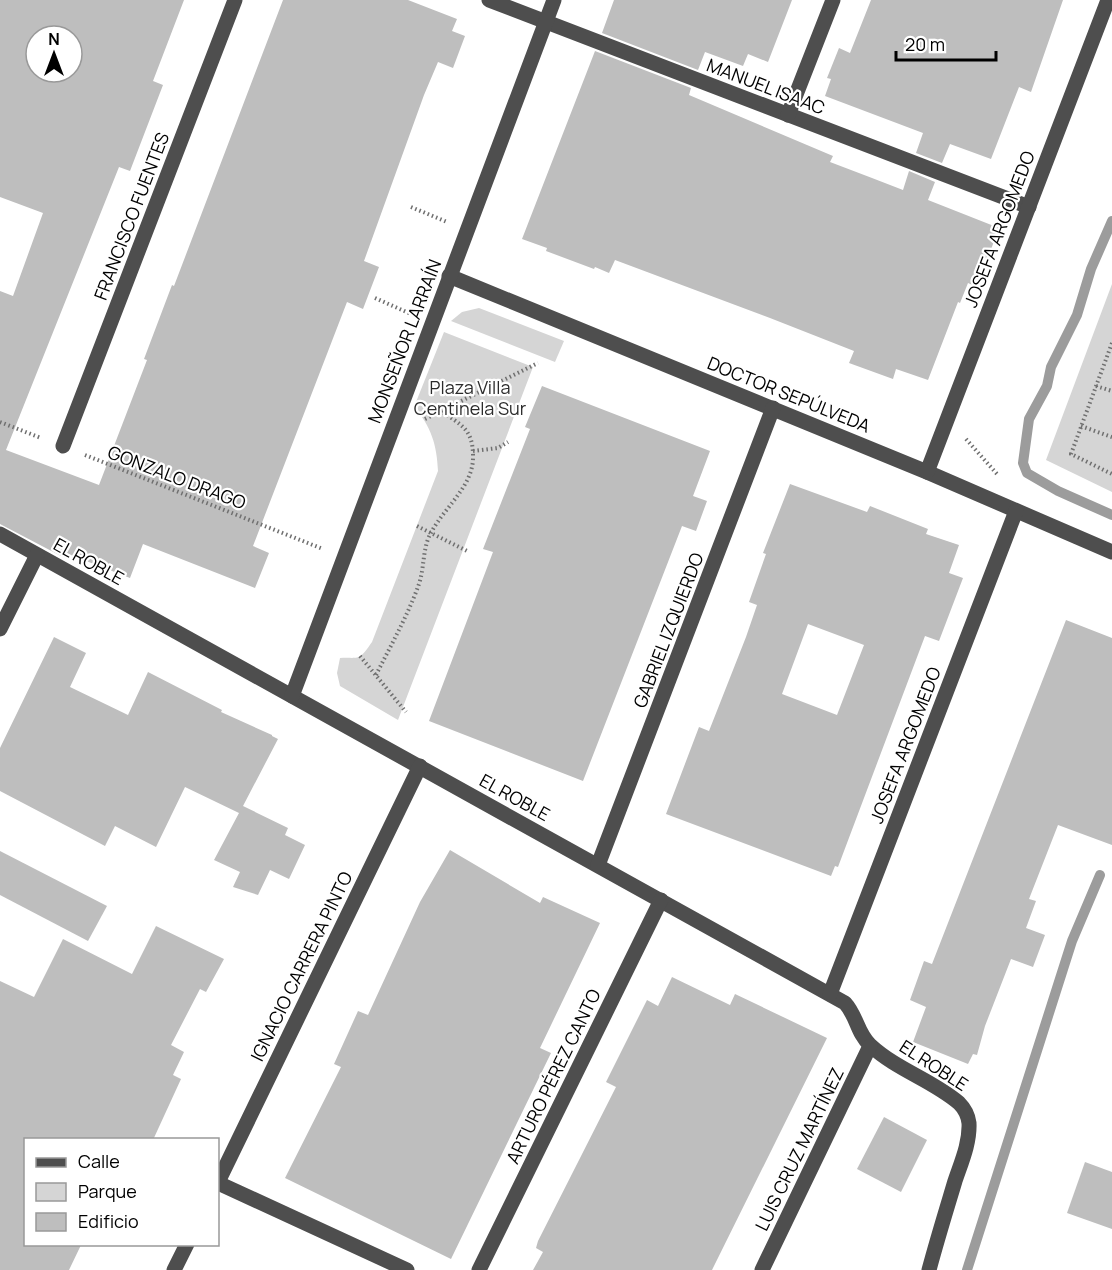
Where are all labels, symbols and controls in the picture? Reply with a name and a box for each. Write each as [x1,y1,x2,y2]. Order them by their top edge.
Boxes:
north arrow [24,24,84,84]
scale bar [896,24,996,62]
text: N [48,28,60,50]
text: 20 m [905,32,945,56]
street label: MANUEL ISAAC [703,52,829,120]
street label: FRANCISCO FUENTES [88,129,174,303]
street label: JOSEFA ARGOMEDO [958,147,1040,311]
street label: MONSEÑOR LARRAÍN [362,256,446,426]
street label: DOCTOR SEPÚLVEDA [704,350,875,438]
park label: Plaza Villa Centinela Sur [414,375,527,420]
street label: GONZALO DRAGO [104,440,250,514]
street label: EL ROBLE [50,532,128,590]
street label: GABRIEL IZQUIERDO [627,549,709,711]
street label: JOSEFA ARGOMEDO [864,663,946,827]
street label: EL ROBLE [476,768,554,826]
street label: IGNACIO CARRERA PINTO [245,867,357,1065]
street label: ARTURO PÉREZ CANTO [500,985,606,1167]
street label: EL ROBLE [895,1034,973,1096]
street label: LUIS CRUZ MARTÍNEZ [749,1063,849,1235]
legend [24,1138,219,1246]
text: Calle [78,1149,120,1173]
text: Parque [78,1179,137,1203]
text: Edificio [78,1209,139,1233]

